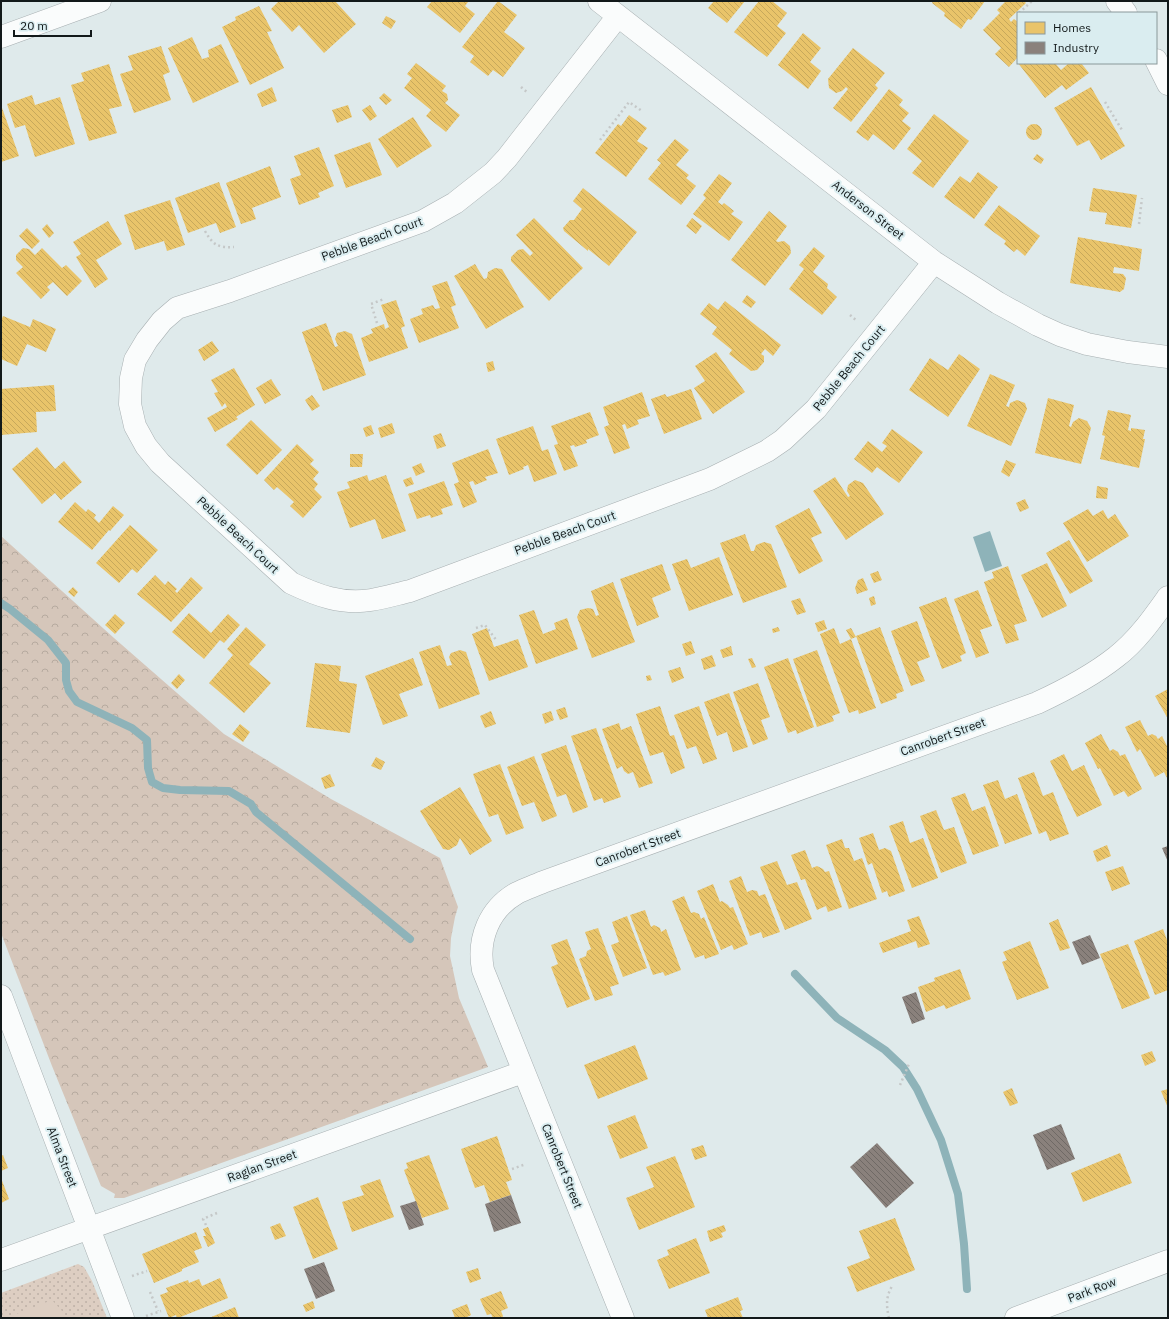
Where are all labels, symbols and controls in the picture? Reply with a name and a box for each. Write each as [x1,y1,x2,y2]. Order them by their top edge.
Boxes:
scale bar [14,12,91,38]
legend [1017,12,1157,64]
text: 20 m [20,18,48,33]
text: Homes [1053,20,1091,35]
text: Industry [1053,40,1099,55]
street label: Anderson Street [829,177,907,242]
street label: Pebble Beach Court [319,213,424,264]
street label: Pebble Beach Court [809,322,888,414]
street label: Pebble Beach Court [194,493,282,576]
street label: Pebble Beach Court [512,507,617,558]
street label: Canrobert Street [898,714,988,759]
street label: Canrobert Street [593,825,683,870]
street label: Canrobert Street [539,1121,586,1210]
street label: Alma Street [44,1124,81,1189]
street label: Raglan Street [225,1146,298,1185]
street label: Park Row [1066,1273,1118,1306]

